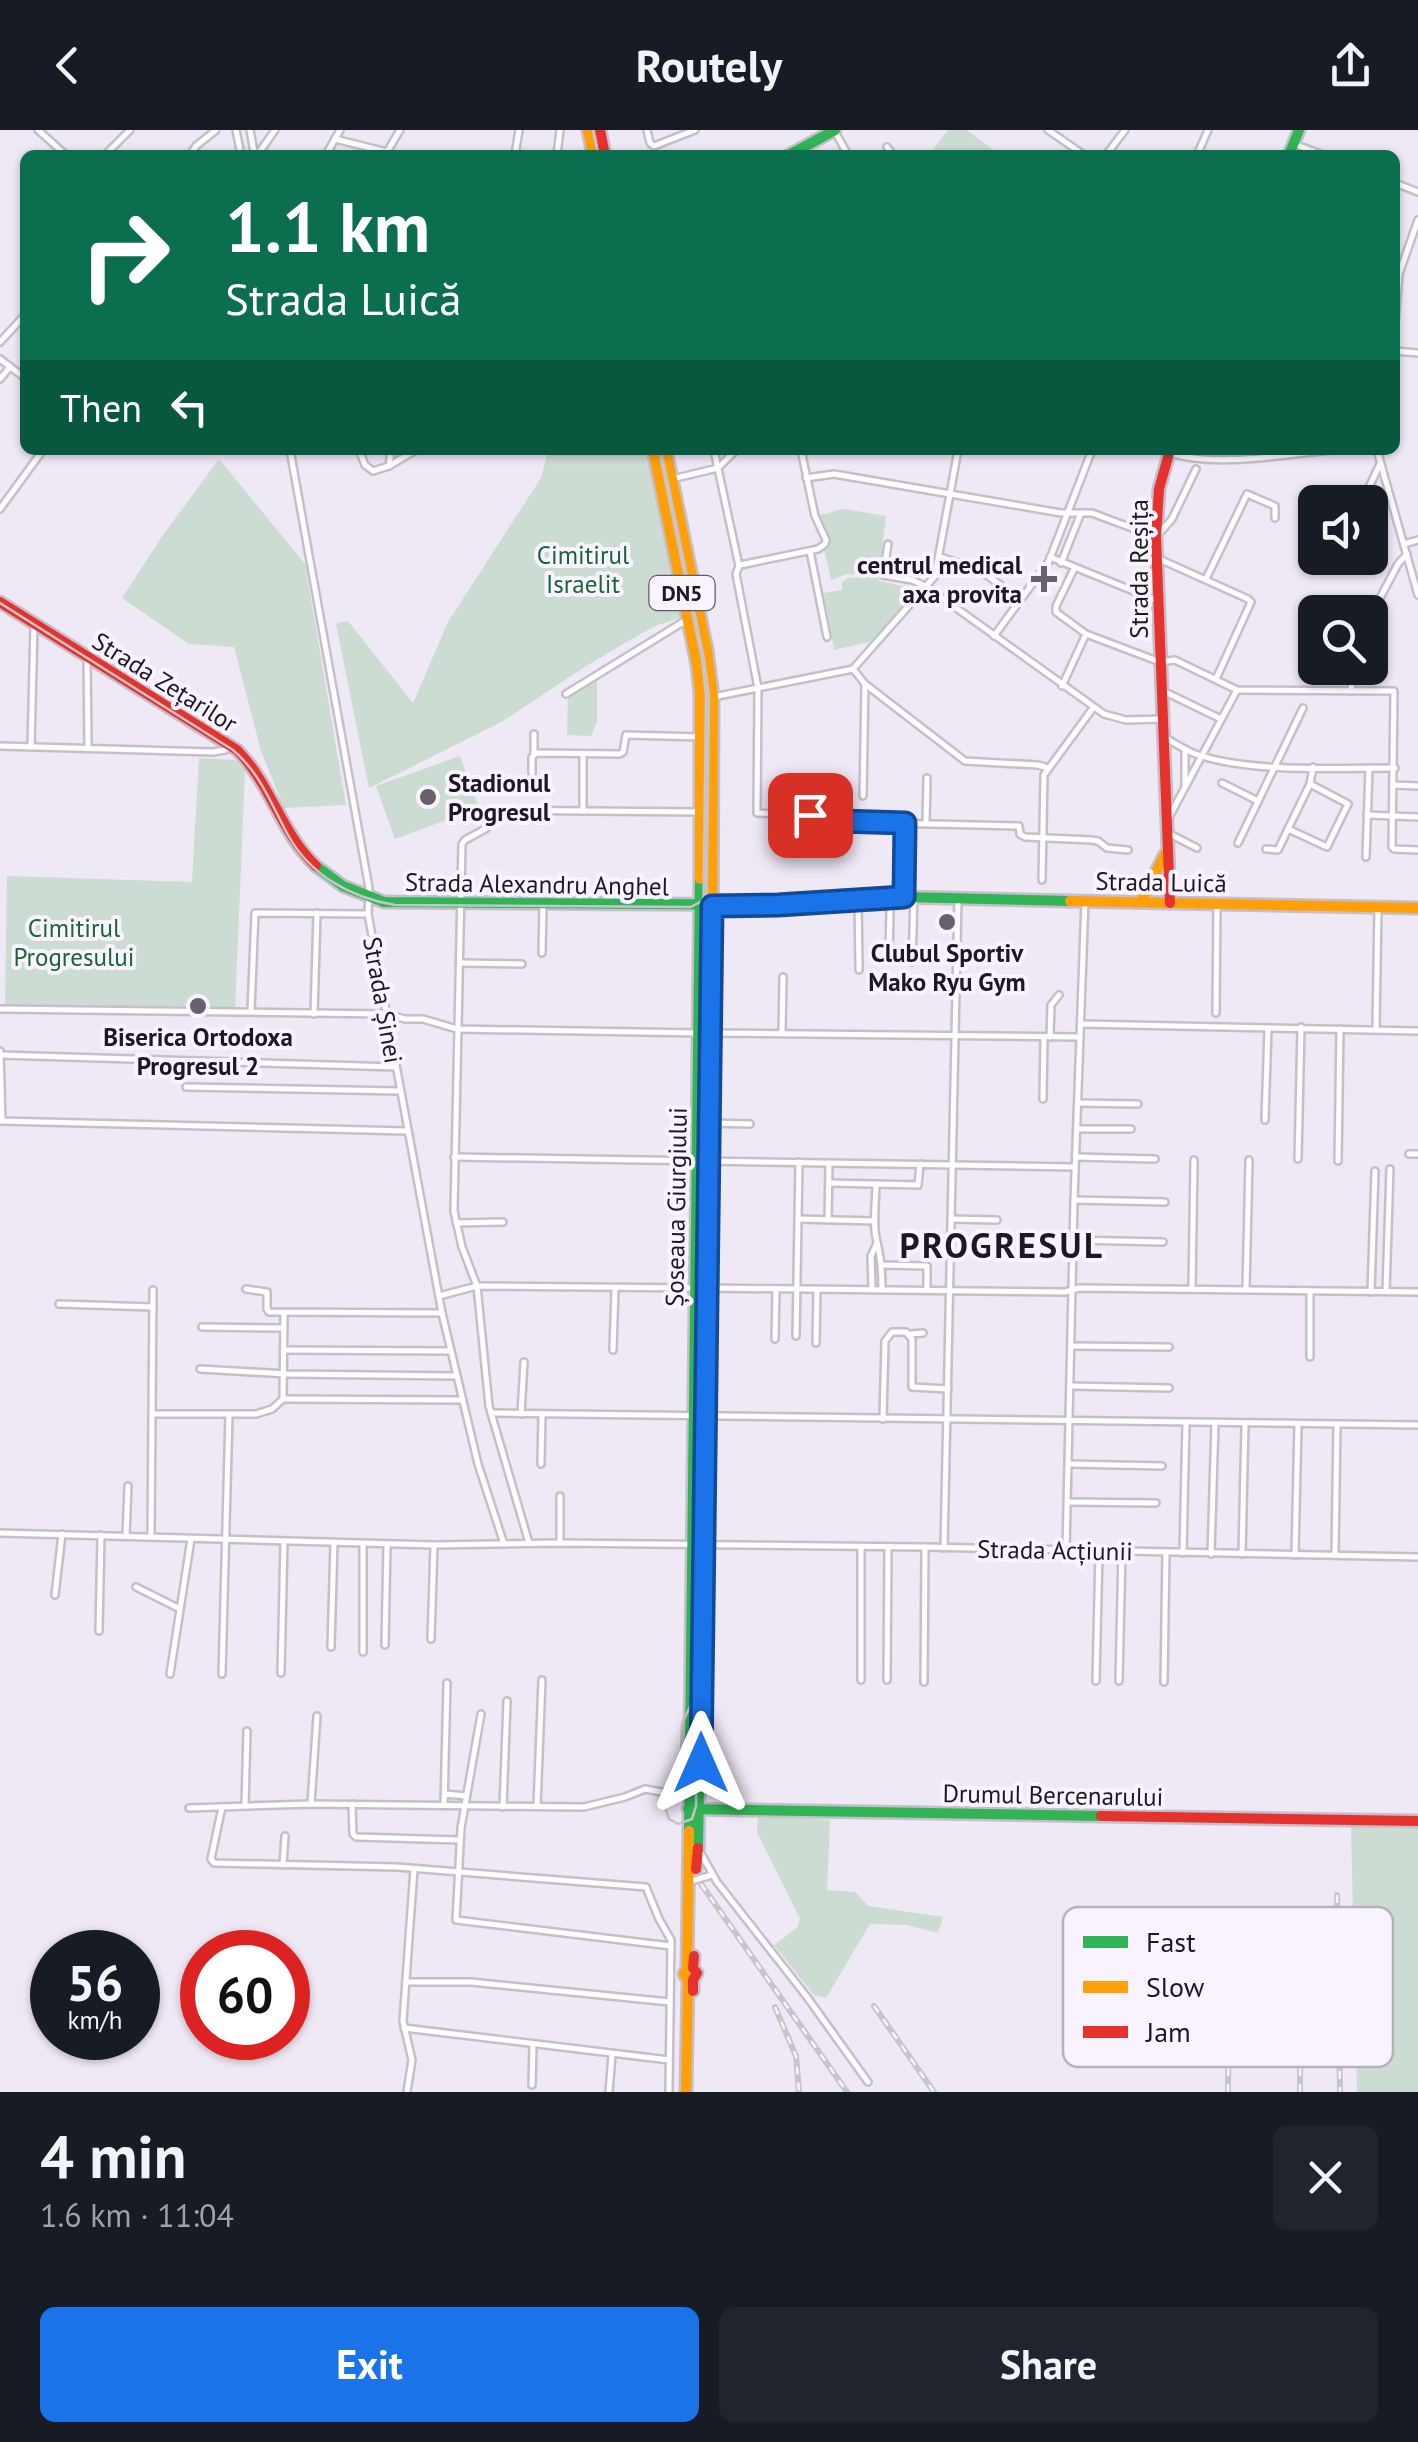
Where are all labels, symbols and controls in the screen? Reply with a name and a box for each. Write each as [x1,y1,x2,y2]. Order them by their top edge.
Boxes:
text: Routely [636,36,782,94]
icon: back [40,38,95,93]
icon: share [1323,38,1378,93]
text: 1.1 km [225,181,430,271]
icon: right [60,190,190,320]
text: Strada Luică [225,269,462,327]
icon: left [162,380,217,435]
text: Then [60,383,142,432]
map controls [1298,485,1388,685]
button: sound [1298,485,1388,575]
street label: Strada Reșița [1123,499,1155,639]
park label: Cimitirul Israelit [537,539,630,600]
place label: centrul medical axa provita [857,549,1023,610]
marker: centrul medical axa provita [1031,566,1057,592]
road number: DN5 [650,576,714,610]
button: search [1298,595,1388,685]
street label: Strada Zețarilor [87,625,244,740]
place label: Stadionul Progresul [448,767,551,828]
pin [768,773,853,858]
marker: Stadionul Progresul [417,786,439,808]
icon: arrive [783,788,838,843]
street label: Strada Luică [1095,865,1227,899]
street label: Strada Alexandru Anghel [405,866,670,902]
marker: Clubul Sportiv Mako Ryu Gym [936,911,958,933]
park label: Cimitirul Progresului [13,912,135,973]
street label: Strada Șinei [356,934,410,1066]
place label: Clubul Sportiv Mako Ryu Gym [868,937,1026,998]
marker: Biserica Ortodoxa Progresul 2 [187,995,209,1017]
place label: Biserica Ortodoxa Progresul 2 [103,1021,293,1082]
street label: Șoseaua Giurgiului [658,1107,694,1307]
district label: PROGRESUL [899,1222,1105,1268]
street label: Strada Acțiunii [977,1533,1133,1567]
position arrow [649,1711,753,1815]
street label: Drumul Bercenarului [942,1777,1164,1813]
legend [1063,1907,1393,2067]
text: Fast [1146,1923,1196,1960]
speed limit sign: 60 [180,1930,310,2060]
text: 56 [67,1950,123,2015]
text: Slow [1146,1968,1205,2005]
text: km/h [68,2004,122,2036]
text: Jam [1145,2013,1191,2050]
text: 4 min [40,2117,186,2195]
button: close [1273,2125,1378,2230]
text: 1.6 km · 11:04 [40,2194,234,2236]
button: Exit [40,2307,699,2422]
button: Share [719,2307,1378,2422]

